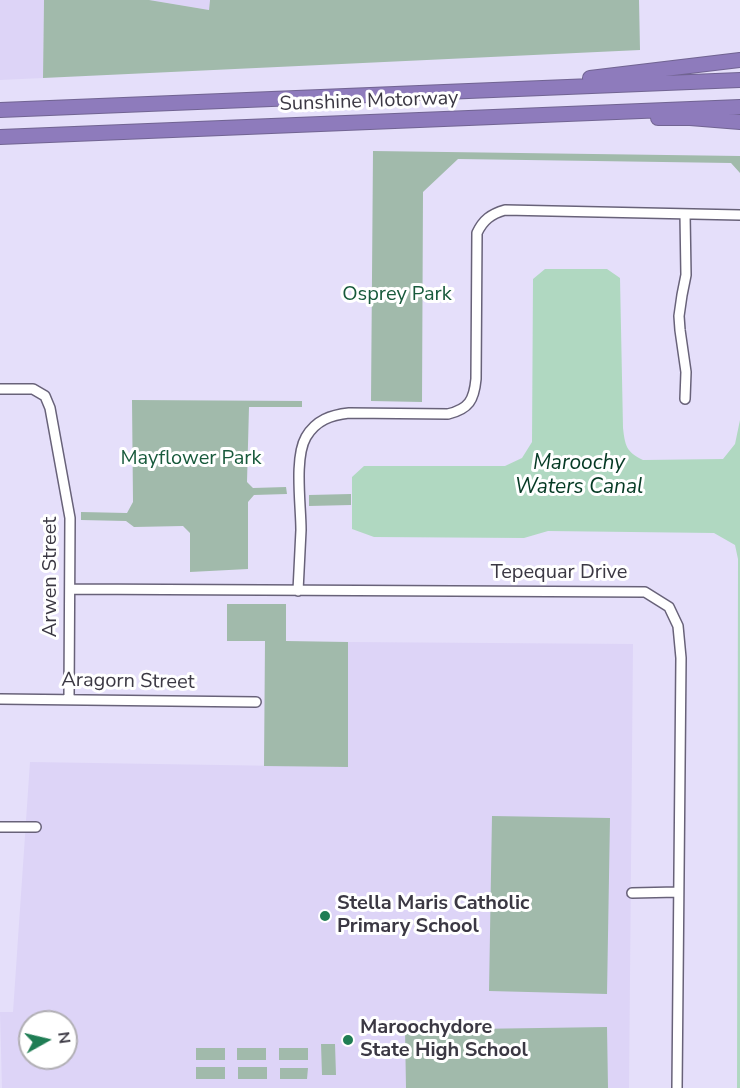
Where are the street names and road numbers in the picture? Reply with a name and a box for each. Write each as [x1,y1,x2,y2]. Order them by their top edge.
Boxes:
street label: Sunshine Motorway [279,87,459,117]
street label: Arwen Street [39,517,63,637]
street label: Tepequar Drive [491,561,627,585]
street label: Aragorn Street [61,669,195,695]

